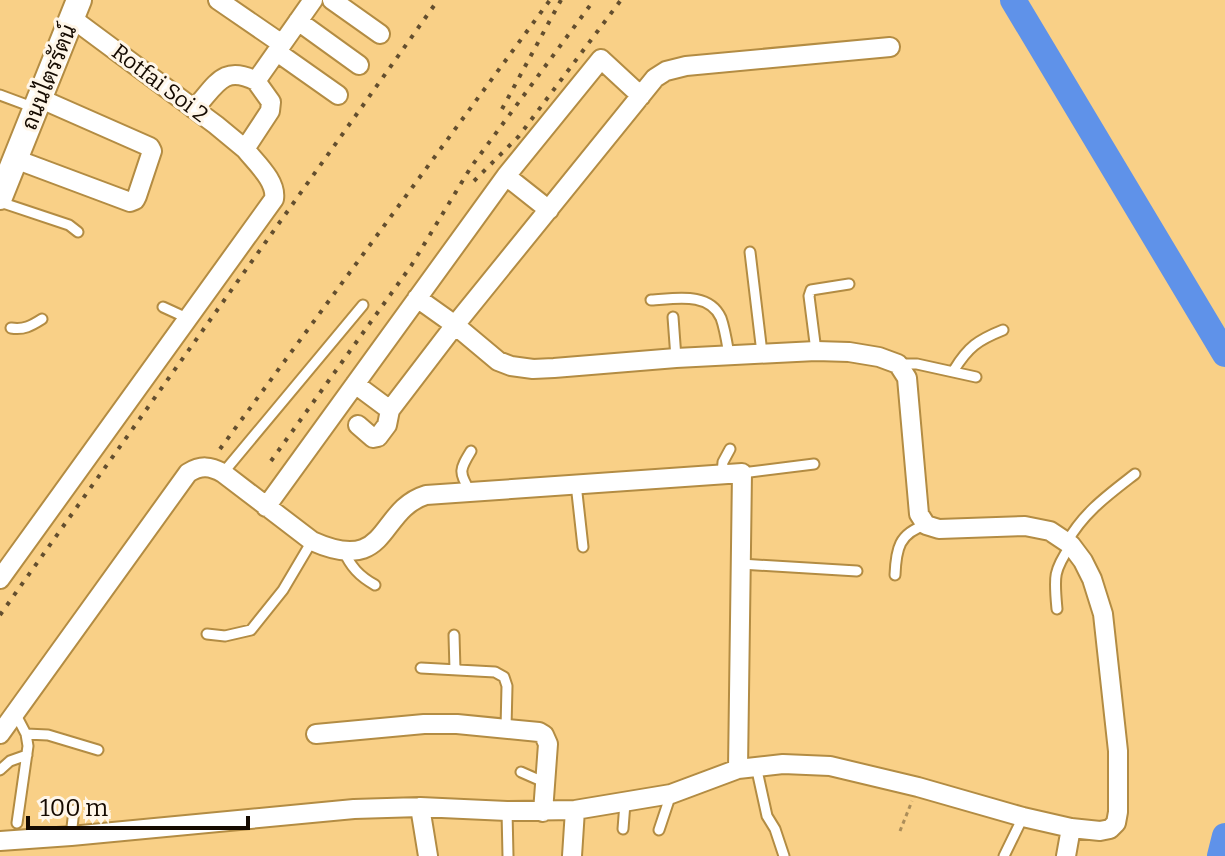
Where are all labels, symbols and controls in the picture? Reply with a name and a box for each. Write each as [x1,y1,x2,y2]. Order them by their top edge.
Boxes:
street label: ถนนไตรรัตน์ [15,20,82,134]
street label: Rotfai Soi 2 [107,38,213,128]
scale bar [28,780,248,830]
text: 100 m [40,794,108,822]

